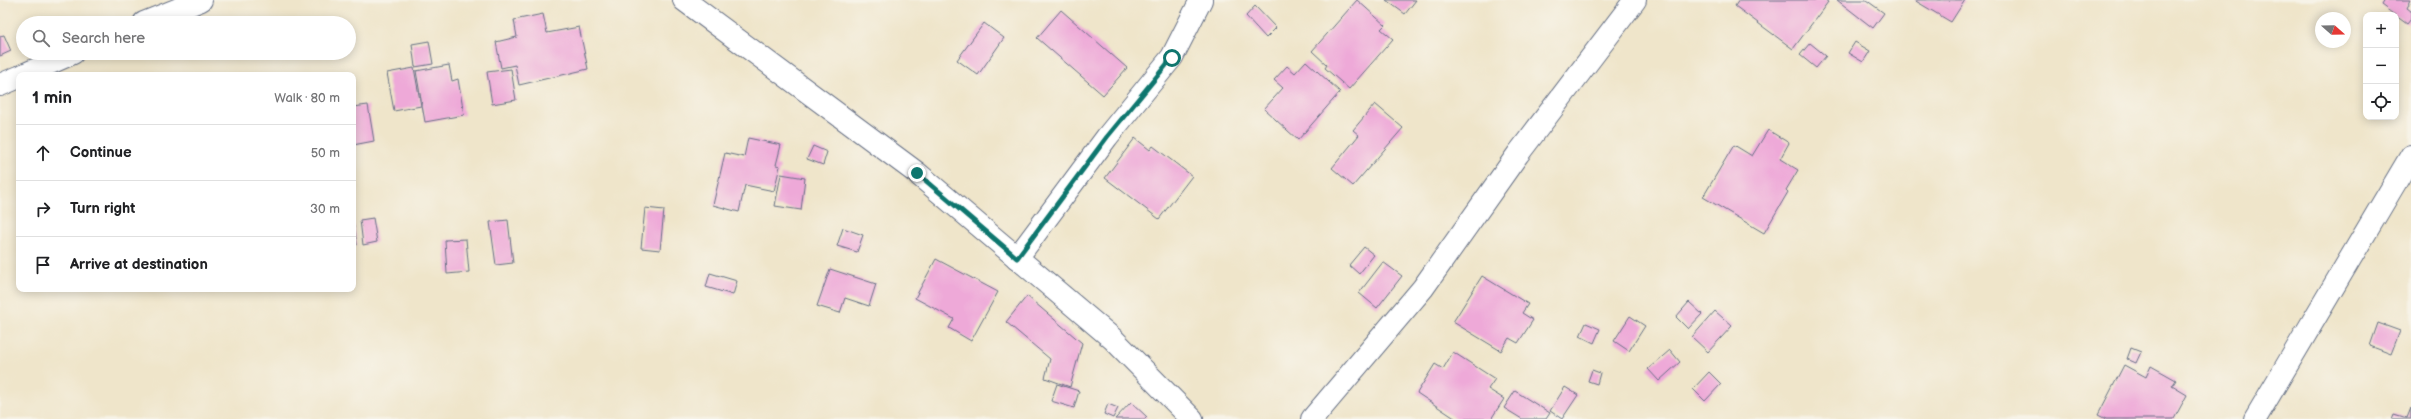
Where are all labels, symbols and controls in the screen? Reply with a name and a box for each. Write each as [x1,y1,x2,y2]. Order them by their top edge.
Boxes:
north arrow [2315,12,2351,48]
map controls [2363,12,2399,120]
button: + [2363,12,2399,48]
search box [16,16,356,60]
icon: search [30,27,52,49]
text: Search here [62,29,145,48]
button: − [2363,48,2399,84]
route start [1163,49,1181,67]
button: locate [2363,84,2399,120]
text: 1 min [32,88,72,108]
text: Walk · 80 m [274,90,340,106]
icon: ahead [32,142,54,164]
text: Continue [70,143,132,162]
text: 50 m [311,145,340,161]
route end [908,164,926,182]
icon: right [32,198,54,220]
text: Turn right [70,199,135,218]
text: 30 m [310,201,340,217]
icon: arrive [32,254,54,276]
text: Arrive at destination [70,255,208,274]

